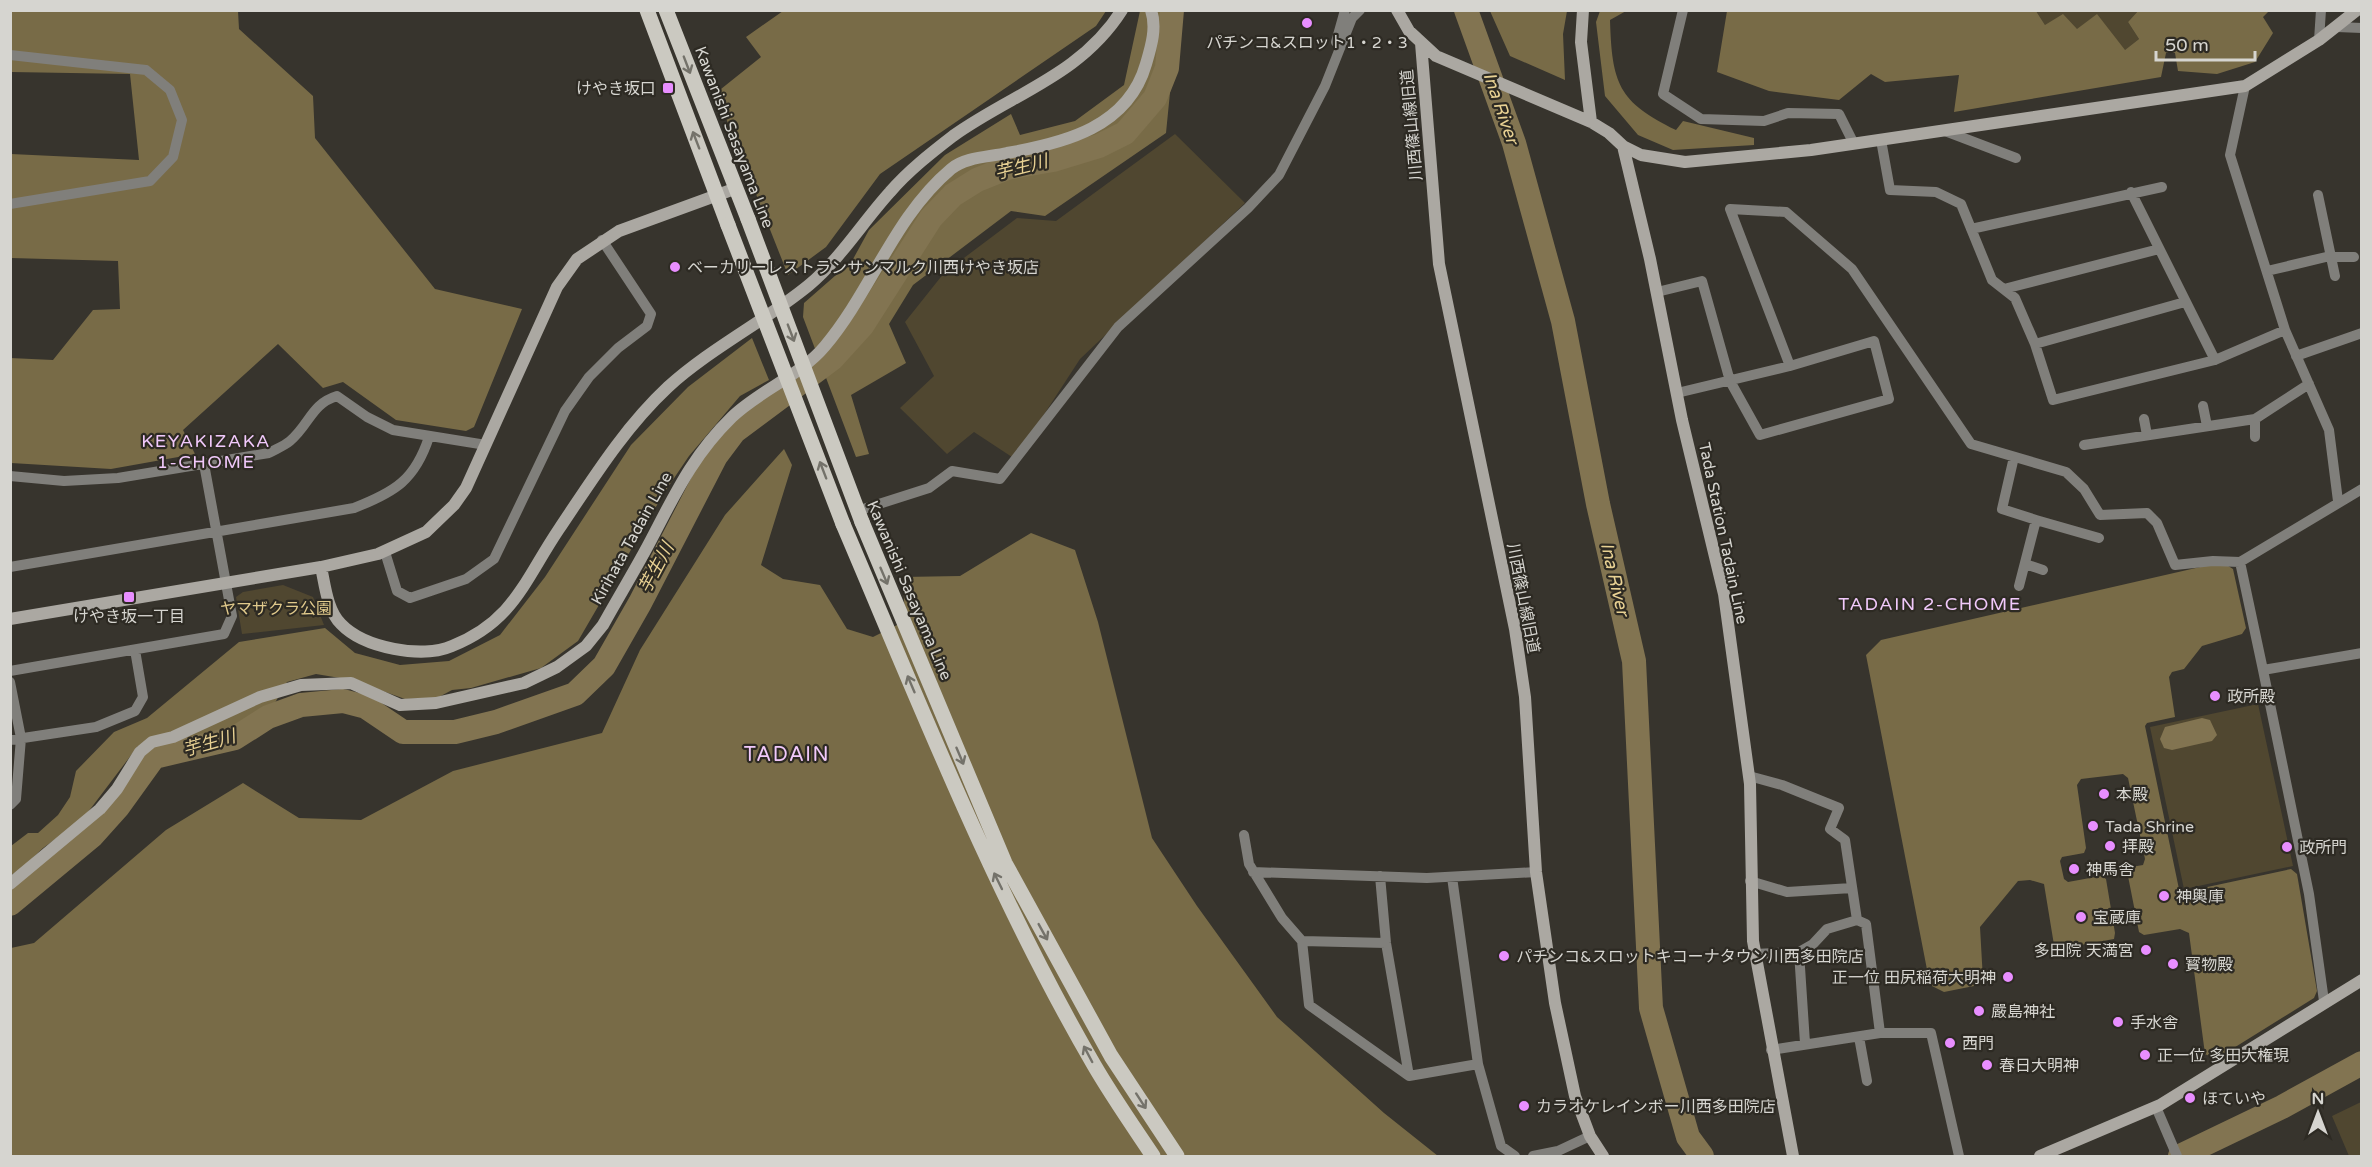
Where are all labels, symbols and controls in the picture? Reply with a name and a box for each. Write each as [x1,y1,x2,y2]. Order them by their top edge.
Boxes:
marker: パチンコ&スロット1・2・3 [1300,16,1314,30]
scale bar [2156,24,2255,62]
place label: パチンコ&スロット1・2・3 [1206,33,1408,53]
text: 50 m [2165,34,2209,56]
street label: Kawanishi Sasayama Line [690,44,778,231]
one-way arrow [683,55,694,74]
street label: 川西篠山線旧道 [1397,68,1427,182]
water label: Ina River [1478,69,1524,149]
place label: けやき坂口 [576,79,656,99]
marker: けやき坂口 [661,81,675,95]
one-way arrow [690,132,701,150]
water label: 芋生川 [992,149,1052,184]
place label: ベーカリーレストランサンマルク川西けやき坂店 [687,258,1039,278]
marker: ベーカリーレストランサンマルク川西けやき坂店 [668,260,682,274]
one-way arrow [786,323,797,342]
district label: KEYAKIZAKA 1-CHOME [141,430,271,473]
street label: Tada Station Tadain Line [1694,441,1752,626]
one-way arrow [816,461,827,479]
street label: Kirihata Tadain Line [587,468,677,609]
street label: Kawanishi Sasayama Line [862,498,956,683]
water label: 芋生川 [634,537,679,597]
water label: Ina River [1596,540,1635,620]
street label: 川西篠山線旧道 [1503,541,1544,655]
one-way arrow [879,566,890,585]
marker: けやき坂一丁目 [122,590,136,604]
district label: TADAIN 2-CHOME [1838,593,2022,615]
park label: ヤマザクラ公園 [220,599,332,619]
place label: けやき坂一丁目 [73,607,185,627]
one-way arrow [905,675,916,693]
place label: 政所殿 [2227,687,2275,707]
marker: 政所殿 [2208,689,2222,703]
water label: 芋生川 [180,724,240,761]
district label: TADAIN [744,743,830,767]
one-way arrow [955,746,966,764]
place label: 本殿 [2116,785,2148,805]
marker: 本殿 [2097,787,2111,801]
place label: Tada Shrine [2105,817,2194,837]
marker: Tada Shrine [2086,819,2100,833]
place label: 拝殿 [2122,837,2154,857]
place label: 政所門 [2299,838,2347,858]
marker: 拝殿 [2103,839,2117,853]
marker: 政所門 [2280,840,2294,854]
place label: 神馬舎 [2086,860,2134,880]
marker: 神馬舎 [2067,862,2081,876]
one-way arrow [992,872,1004,890]
place label: 神輿庫 [2176,887,2224,907]
marker: 神輿庫 [2157,889,2171,903]
place label: 宝蔵庫 [2093,908,2141,928]
marker: 宝蔵庫 [2074,910,2088,924]
one-way arrow [1037,923,1049,940]
place label: 多田院 天満宮 [2034,941,2134,961]
marker: 多田院 天満宮 [2139,943,2153,957]
place label: パチンコ&スロットキコーナタウン川西多田院店 [1516,947,1864,967]
marker: パチンコ&スロットキコーナタウン川西多田院店 [1497,949,1511,963]
place label: 寳物殿 [2185,955,2233,975]
marker: 寳物殿 [2166,957,2180,971]
place label: 正一位 田尻稲荷大明神 [1832,968,1996,988]
marker: 正一位 田尻稲荷大明神 [2001,970,2015,984]
place label: 嚴島神社 [1991,1002,2055,1022]
marker: 嚴島神社 [1972,1004,1986,1018]
place label: 手水舎 [2130,1013,2178,1033]
marker: 手水舎 [2111,1015,2125,1029]
place label: 西門 [1962,1034,1994,1054]
marker: 西門 [1943,1036,1957,1050]
one-way arrow [1082,1046,1094,1063]
place label: 正一位 多田大権現 [2157,1046,2289,1066]
marker: 正一位 多田大権現 [2138,1048,2152,1062]
place label: 春日大明神 [1999,1056,2079,1076]
marker: 春日大明神 [1980,1058,1994,1072]
north arrow [2288,1083,2348,1143]
place label: ほていや [2202,1089,2266,1109]
text: N [2312,1089,2324,1109]
marker: ほていや [2183,1091,2197,1105]
one-way arrow [1134,1092,1147,1109]
place label: カラオケレインボー川西多田院店 [1536,1097,1776,1117]
marker: カラオケレインボー川西多田院店 [1517,1099,1531,1113]

